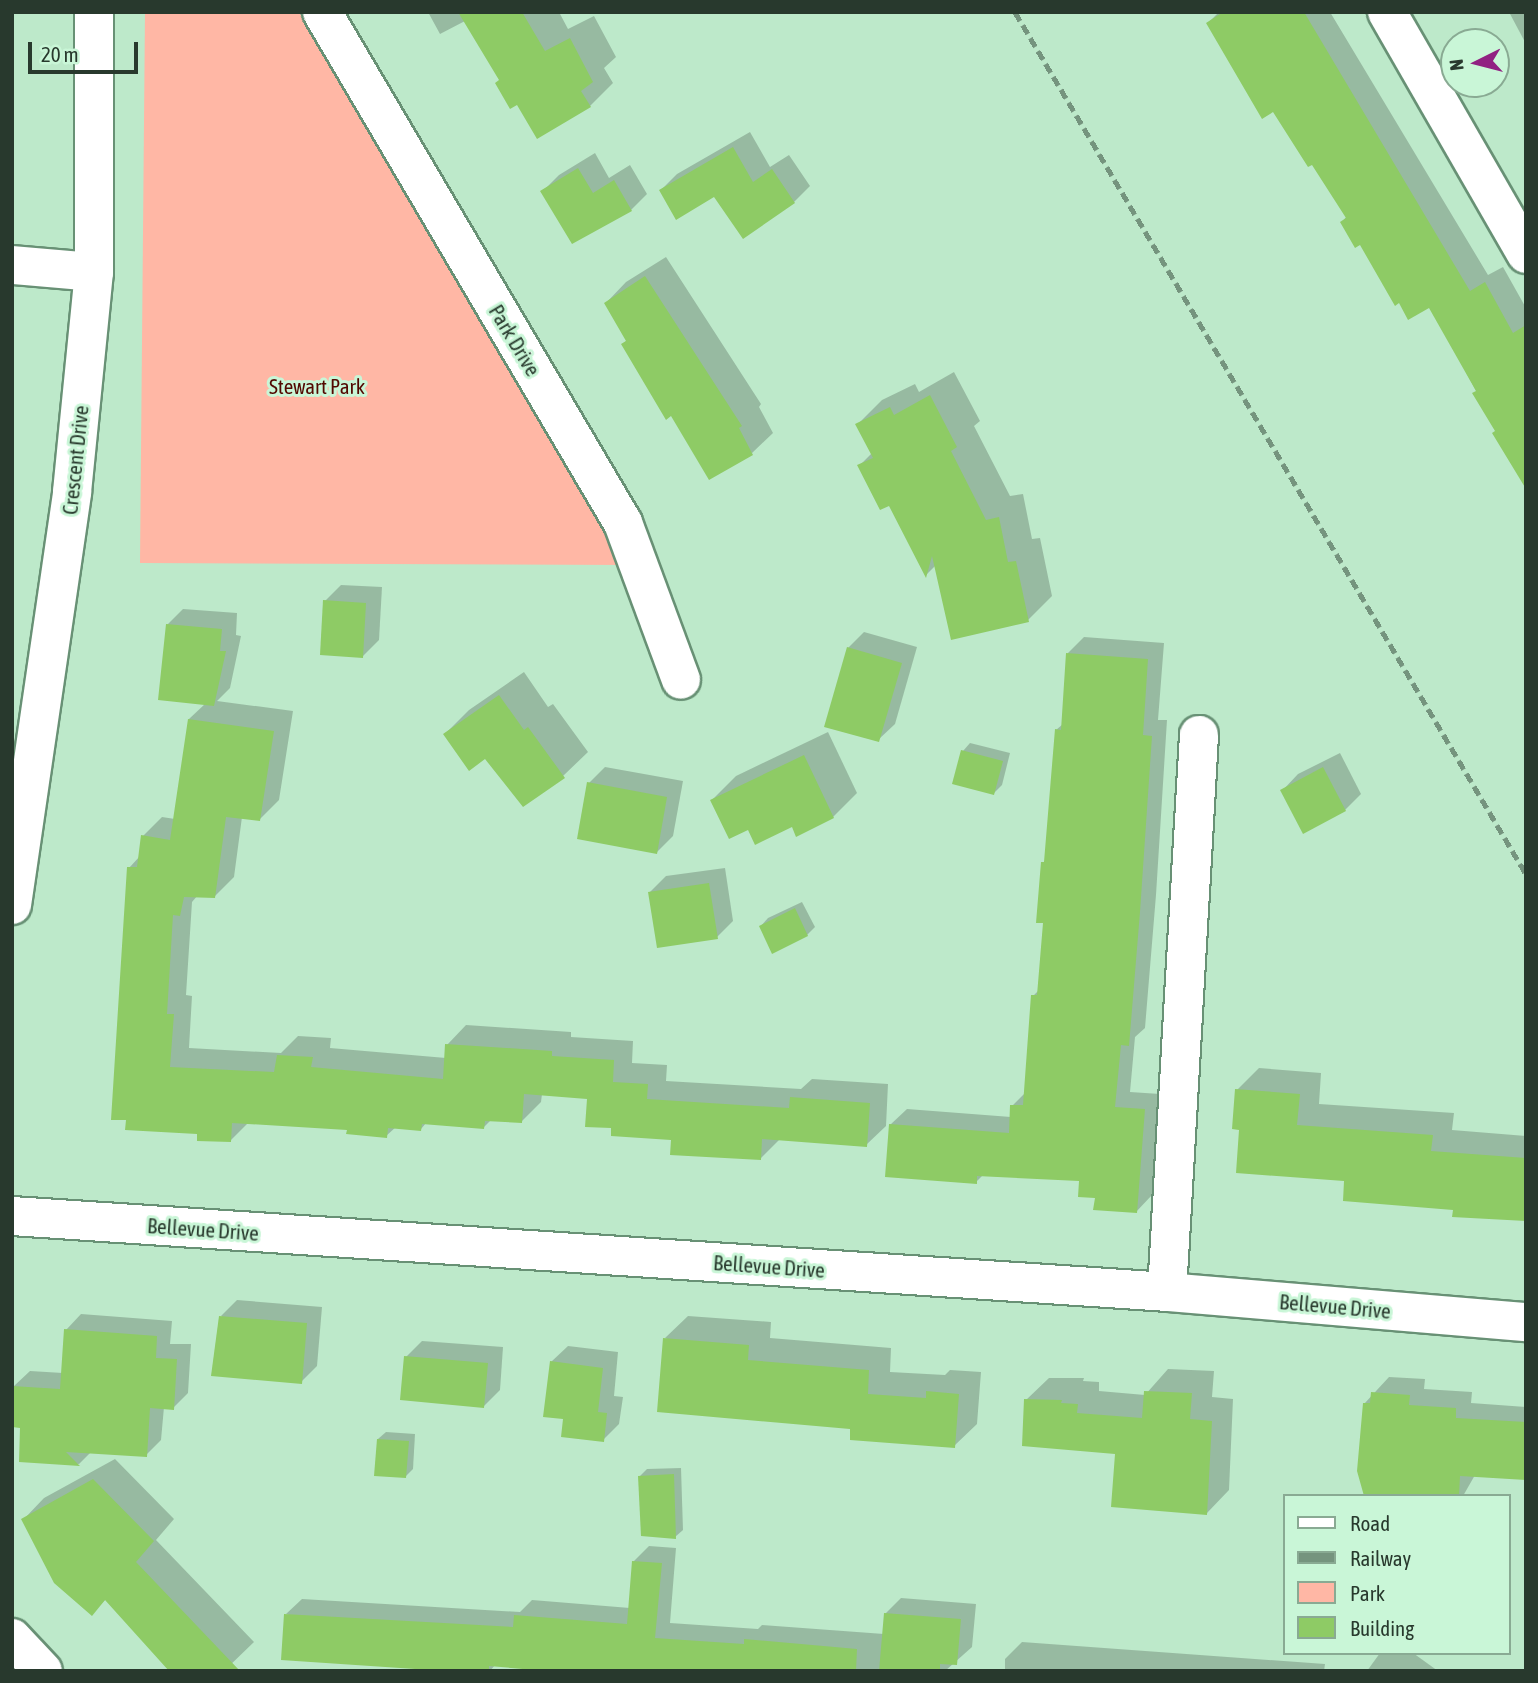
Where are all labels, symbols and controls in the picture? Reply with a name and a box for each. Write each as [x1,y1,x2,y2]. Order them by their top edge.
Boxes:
scale bar [32,28,142,72]
north arrow [1440,28,1510,98]
text: 20 m [41,42,79,66]
text: N [1445,58,1468,72]
street label: Park Drive [484,300,546,380]
park label: Stewart Park [269,373,365,399]
street label: Crescent Drive [57,404,93,516]
street label: Bellevue Drive [146,1213,260,1245]
street label: Bellevue Drive [712,1250,826,1282]
street label: Bellevue Drive [1278,1289,1392,1323]
legend [1282,1494,1510,1655]
text: Road [1350,1511,1390,1535]
text: Railway [1350,1546,1411,1570]
text: Park [1350,1581,1385,1605]
text: Building [1350,1616,1414,1640]

